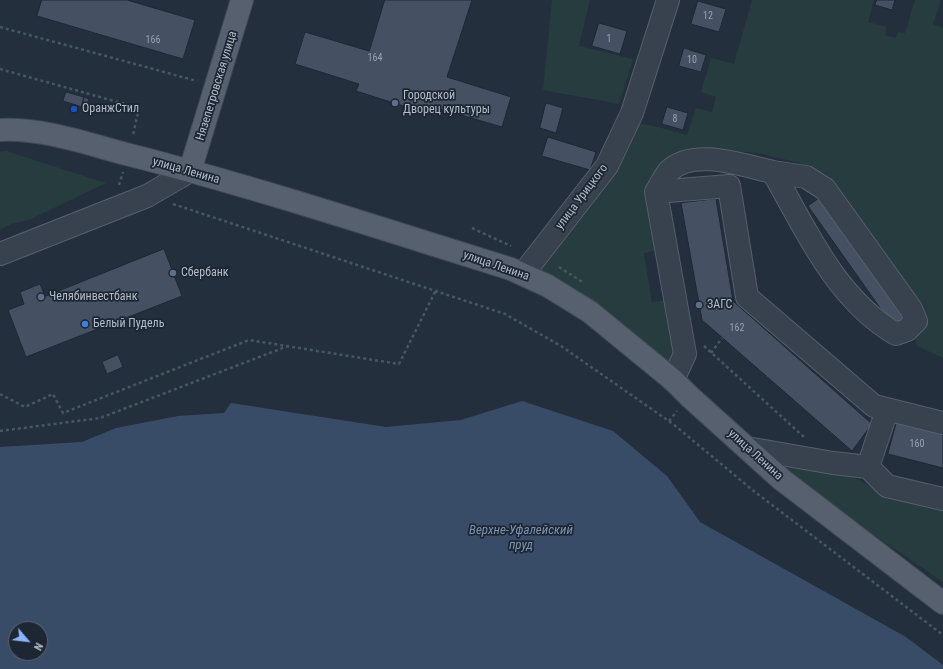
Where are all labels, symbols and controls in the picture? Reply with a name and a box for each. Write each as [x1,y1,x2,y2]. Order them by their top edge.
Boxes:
house number: 12 [703,10,713,22]
street label: Нязепетровская улица [194,30,240,142]
house number: 1 [607,33,611,45]
house number: 166 [146,34,160,46]
house number: 164 [368,52,382,64]
house number: 10 [687,54,697,66]
place label: Городской Дворец культуры [403,89,490,117]
marker: Городской Дворец культуры [390,98,400,108]
place label: ОранжСтил [82,102,139,116]
marker: ОранжСтил [69,104,79,114]
house number: 8 [673,113,677,125]
street label: улица Ленина [151,155,221,187]
street label: улица Урицкого [553,161,611,233]
street label: улица Ленина [461,248,531,284]
place label: Сбербанк [181,266,229,280]
marker: Сбербанк [168,268,178,278]
place label: Челябинвестбанк [49,290,137,304]
marker: Челябинвестбанк [36,292,46,302]
place label: ЗАГС [707,298,732,312]
marker: ЗАГС [694,300,704,310]
place label: Белый Пудель [93,317,164,331]
marker: Белый Пудель [80,319,90,329]
house number: 162 [730,322,744,334]
street label: улица Ленина [725,427,785,483]
house number: 160 [910,438,924,450]
water label: Верхне-Уфалейский пруд [469,523,573,554]
north arrow [8,621,48,661]
text: N [31,640,45,652]

